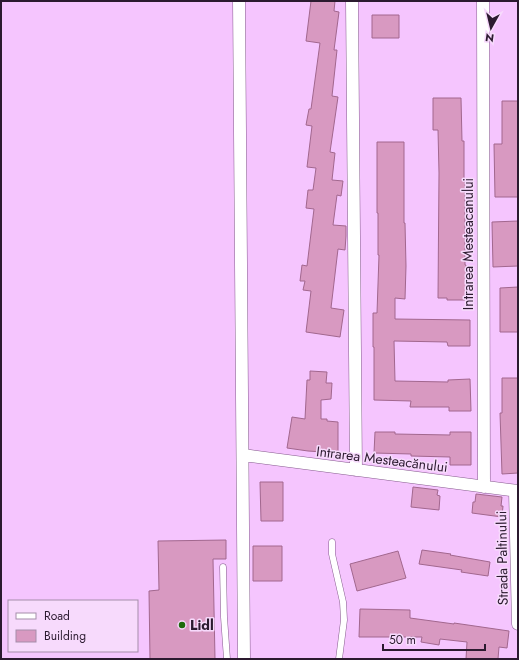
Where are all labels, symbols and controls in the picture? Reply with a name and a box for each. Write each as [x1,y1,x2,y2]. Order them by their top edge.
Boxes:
north arrow [471,8,511,48]
text: N [484,29,495,46]
street label: Intrarea Mesteacanului [458,178,478,310]
street label: Intrarea Mesteacănului [315,441,449,477]
street label: Strada Paltinului [491,511,513,605]
legend [8,600,138,652]
text: Road [44,607,70,625]
place label: Lidl [190,615,214,635]
marker: Lidl [177,620,187,630]
scale bar [383,626,485,652]
text: Building [44,627,86,645]
text: 50 m [389,631,416,649]

